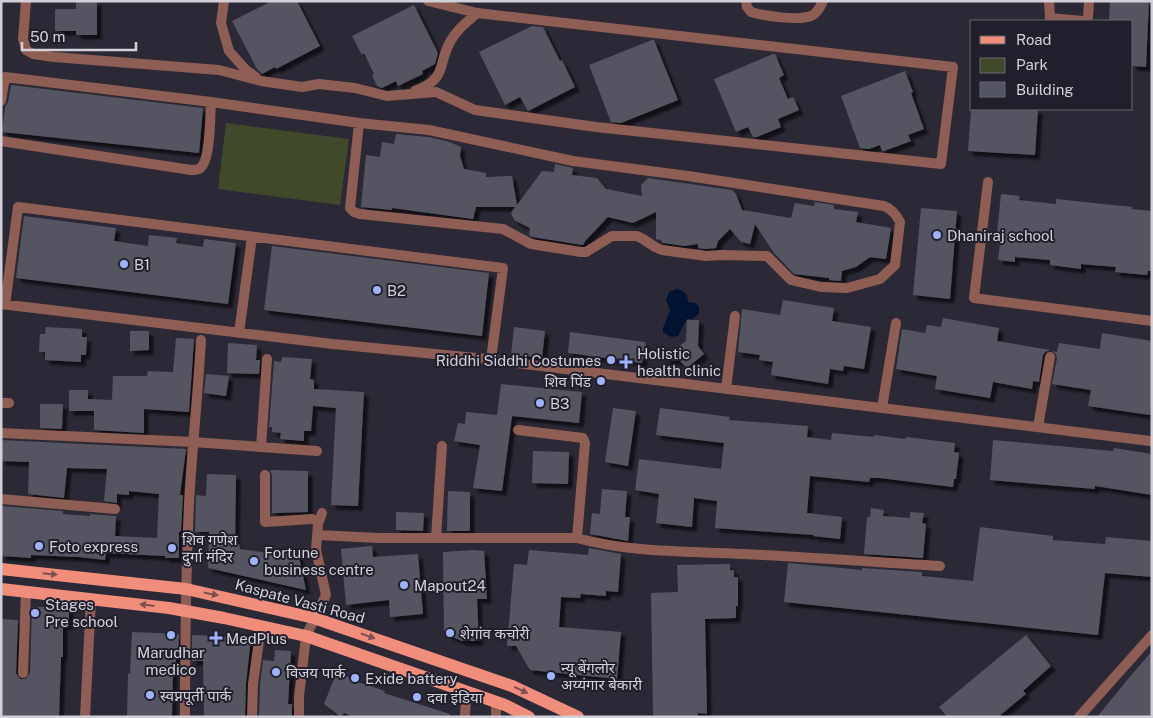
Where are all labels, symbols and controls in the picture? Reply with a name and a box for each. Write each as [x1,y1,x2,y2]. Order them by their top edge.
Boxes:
scale bar [22,20,136,52]
legend [970,20,1133,110]
text: 50 m [30,28,65,45]
text: Road [1016,31,1052,48]
text: Park [1016,56,1048,73]
text: Building [1016,81,1074,98]
place label: Dhaniraj school [947,227,1054,244]
marker: Dhaniraj school [931,229,943,241]
place label: B1 [134,256,150,273]
marker: B1 [118,258,130,270]
place label: B2 [387,282,406,299]
marker: B2 [371,284,383,296]
place label: Holistic health clinic [637,345,721,379]
place label: Riddhi Siddhi Costumes [436,352,601,369]
marker: Riddhi Siddhi Costumes [605,354,617,366]
marker: Holistic health clinic [619,355,633,369]
place label: शिव पिंड [544,373,592,390]
marker: शिव पिंड [595,375,607,387]
place label: B3 [550,395,570,412]
marker: B3 [534,397,546,409]
place label: शिव गणेश दुर्गा मंदिर [182,531,238,567]
place label: Foto express [49,538,138,555]
marker: Foto express [33,540,45,552]
marker: शिव गणेश दुर्गा मंदिर [166,542,178,554]
place label: Fortune business centre [264,544,374,578]
marker: Fortune business centre [248,555,260,567]
one-way arrow [42,570,58,578]
street label: Kaspate Vasti Road [233,575,367,627]
place label: Mapout24 [414,577,486,594]
marker: Mapout24 [398,579,410,591]
one-way arrow [203,590,218,598]
place label: Stages Pre school [45,596,118,630]
one-way arrow [139,601,155,609]
marker: Stages Pre school [29,607,41,619]
place label: शेगांव कचोरी [460,625,531,642]
marker: शेगांव कचोरी [444,627,456,639]
marker: Marudhar medico [165,629,177,641]
place label: MedPlus [226,630,287,647]
marker: MedPlus [210,632,222,644]
one-way arrow [360,633,375,640]
place label: Marudhar medico [137,644,205,678]
place label: न्यू बेंगलोर अय्यंगार बेकारी [561,659,643,693]
place label: विजय पार्क [286,664,346,681]
marker: विजय पार्क [270,666,282,678]
place label: Exide battery [365,670,457,687]
marker: न्यू बेंगलोर अय्यंगार बेकारी [545,670,557,682]
marker: Exide battery [349,672,361,684]
one-way arrow [514,686,528,694]
place label: स्वप्नपूर्ती पार्क [160,687,232,706]
marker: स्वप्नपूर्ती पार्क [144,689,156,701]
place label: दवा इंडिया [427,689,484,706]
marker: दवा इंडिया [411,691,423,703]

